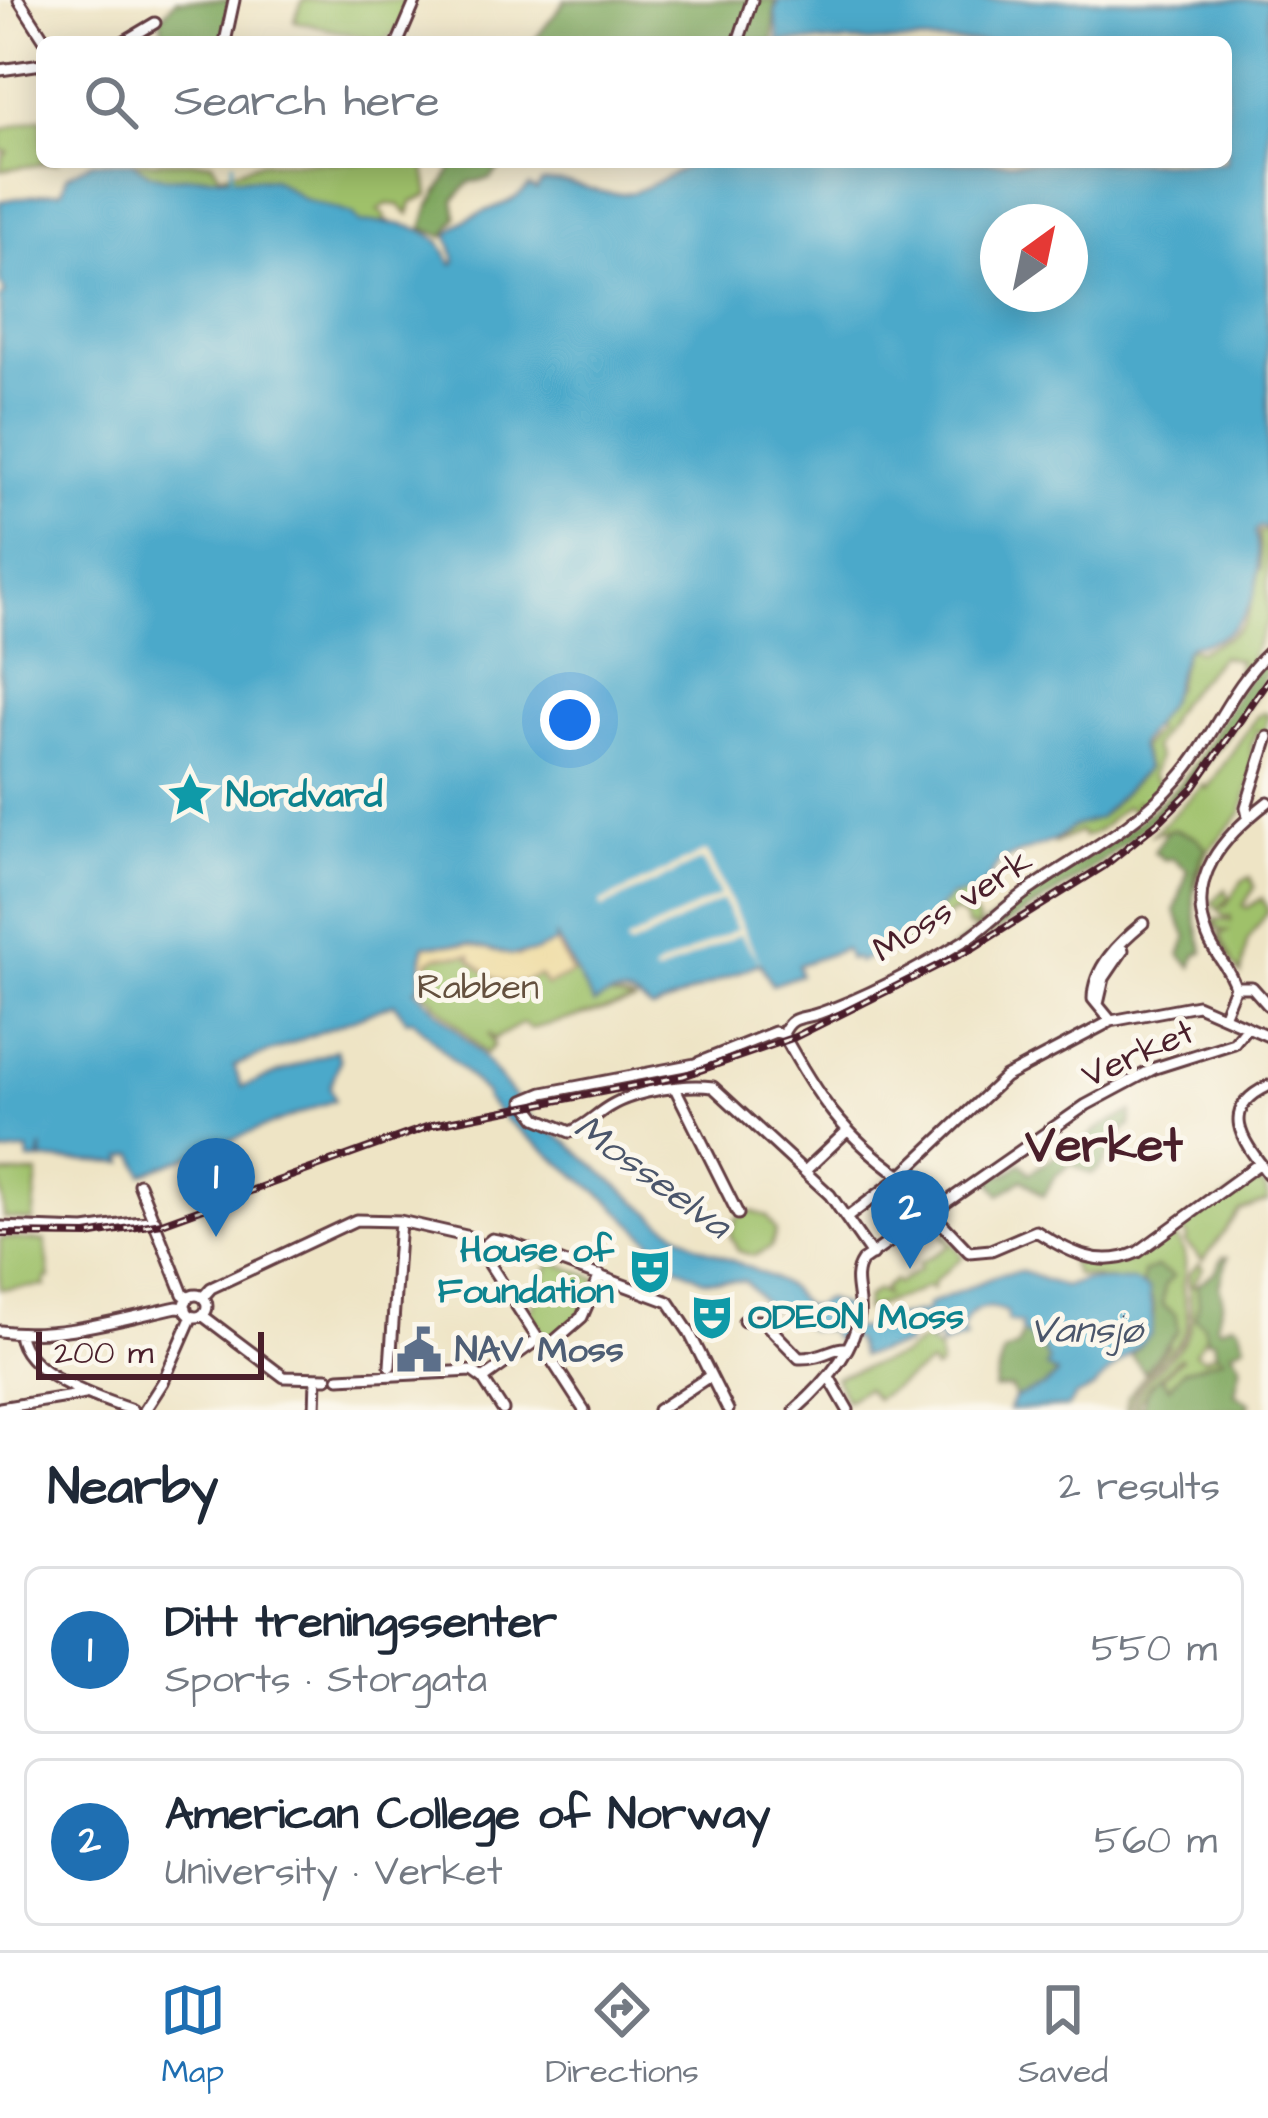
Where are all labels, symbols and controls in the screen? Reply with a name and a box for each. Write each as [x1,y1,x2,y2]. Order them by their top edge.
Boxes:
search box [36,36,1232,168]
icon: search [78,69,144,135]
text: Search here [174,71,440,133]
north arrow [980,204,1088,312]
your location [540,690,600,750]
place icon: Nordvard [165,770,215,820]
place label: Nordvard [226,770,383,821]
street label: Moss verk [863,836,1043,976]
park label: Rabben [417,962,539,1013]
street label: Verket [1074,1007,1203,1101]
water label: Mosseelva [563,1102,743,1254]
district label: Verket [1024,1114,1183,1180]
pin: 1 [177,1138,255,1237]
pin: 2 [871,1170,949,1269]
place label: House of Foundation [438,1225,616,1317]
theatre icon: House of Foundation [625,1246,675,1296]
theatre icon: ODEON Moss [687,1292,737,1342]
place label: ODEON Moss [748,1292,964,1343]
water label: Vansjø [1030,1304,1145,1358]
public building icon: NAV Moss [394,1325,444,1375]
place label: NAV Moss [455,1325,624,1376]
scale bar [36,1326,264,1379]
text: 200 m [54,1330,153,1376]
text: Nearby [48,1453,218,1524]
text: 2 results [1059,1461,1220,1515]
text: Ditt treningssenter [165,1592,557,1654]
text: 1 [88,1623,93,1677]
text: 550 m [1091,1623,1217,1677]
text: Sports · Storgata [165,1654,487,1708]
text: American College of Norway [165,1784,770,1846]
text: 2 [79,1815,101,1869]
text: 560 m [1094,1815,1217,1869]
text: University · Verket [165,1846,502,1900]
tab: Map [160,1977,226,2095]
tab: Directions [545,1977,699,2095]
tab: Saved [1018,1977,1108,2095]

